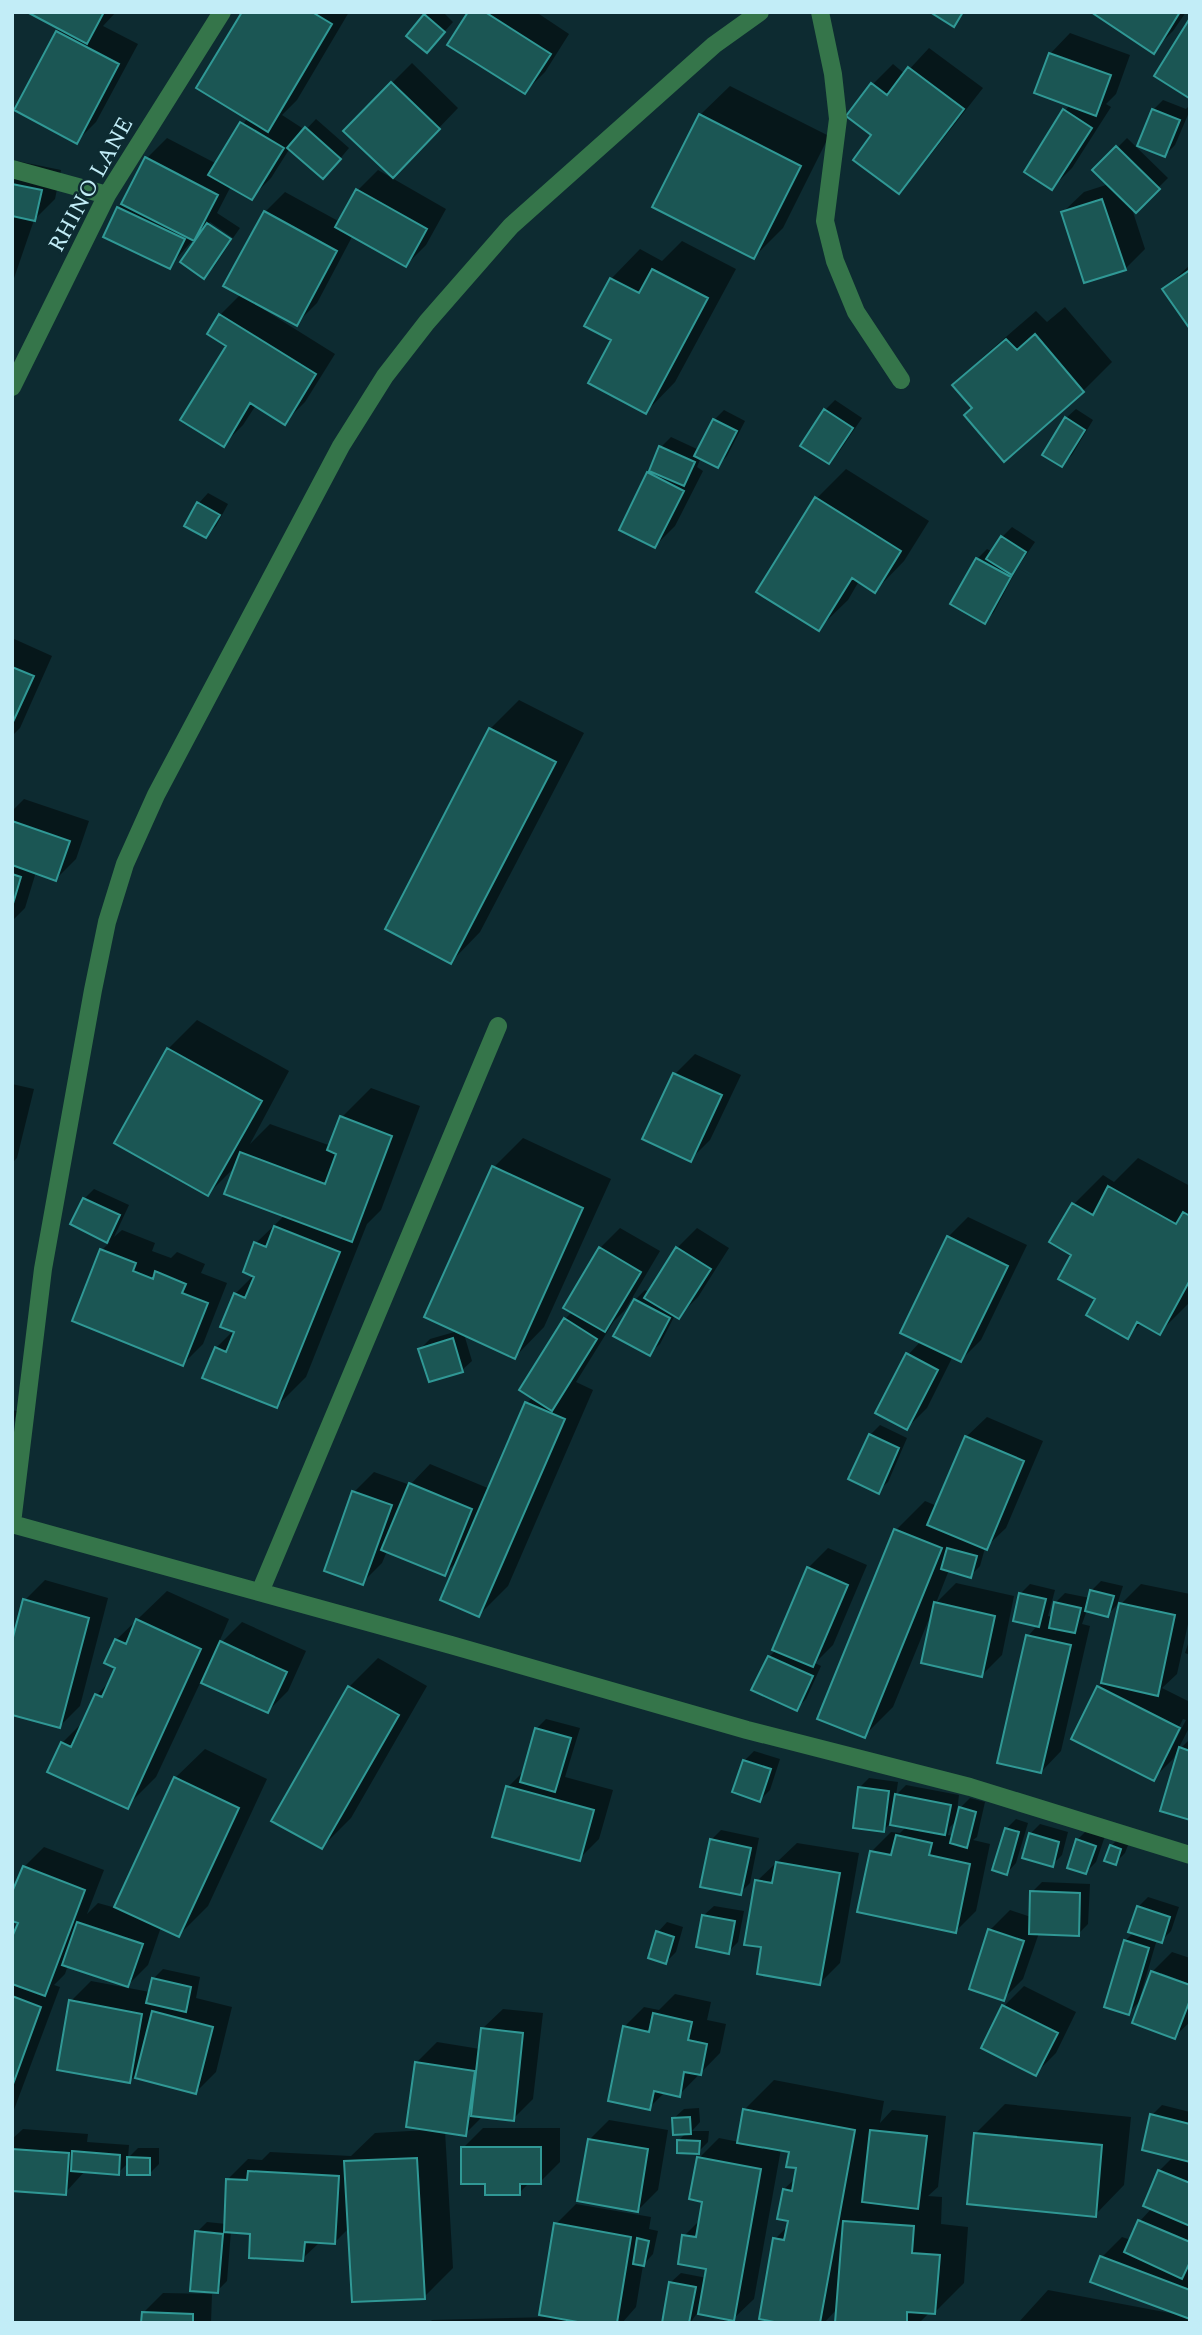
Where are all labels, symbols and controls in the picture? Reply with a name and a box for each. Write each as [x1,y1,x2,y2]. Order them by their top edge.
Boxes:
street label: RHINO LANE [40,111,143,259]

